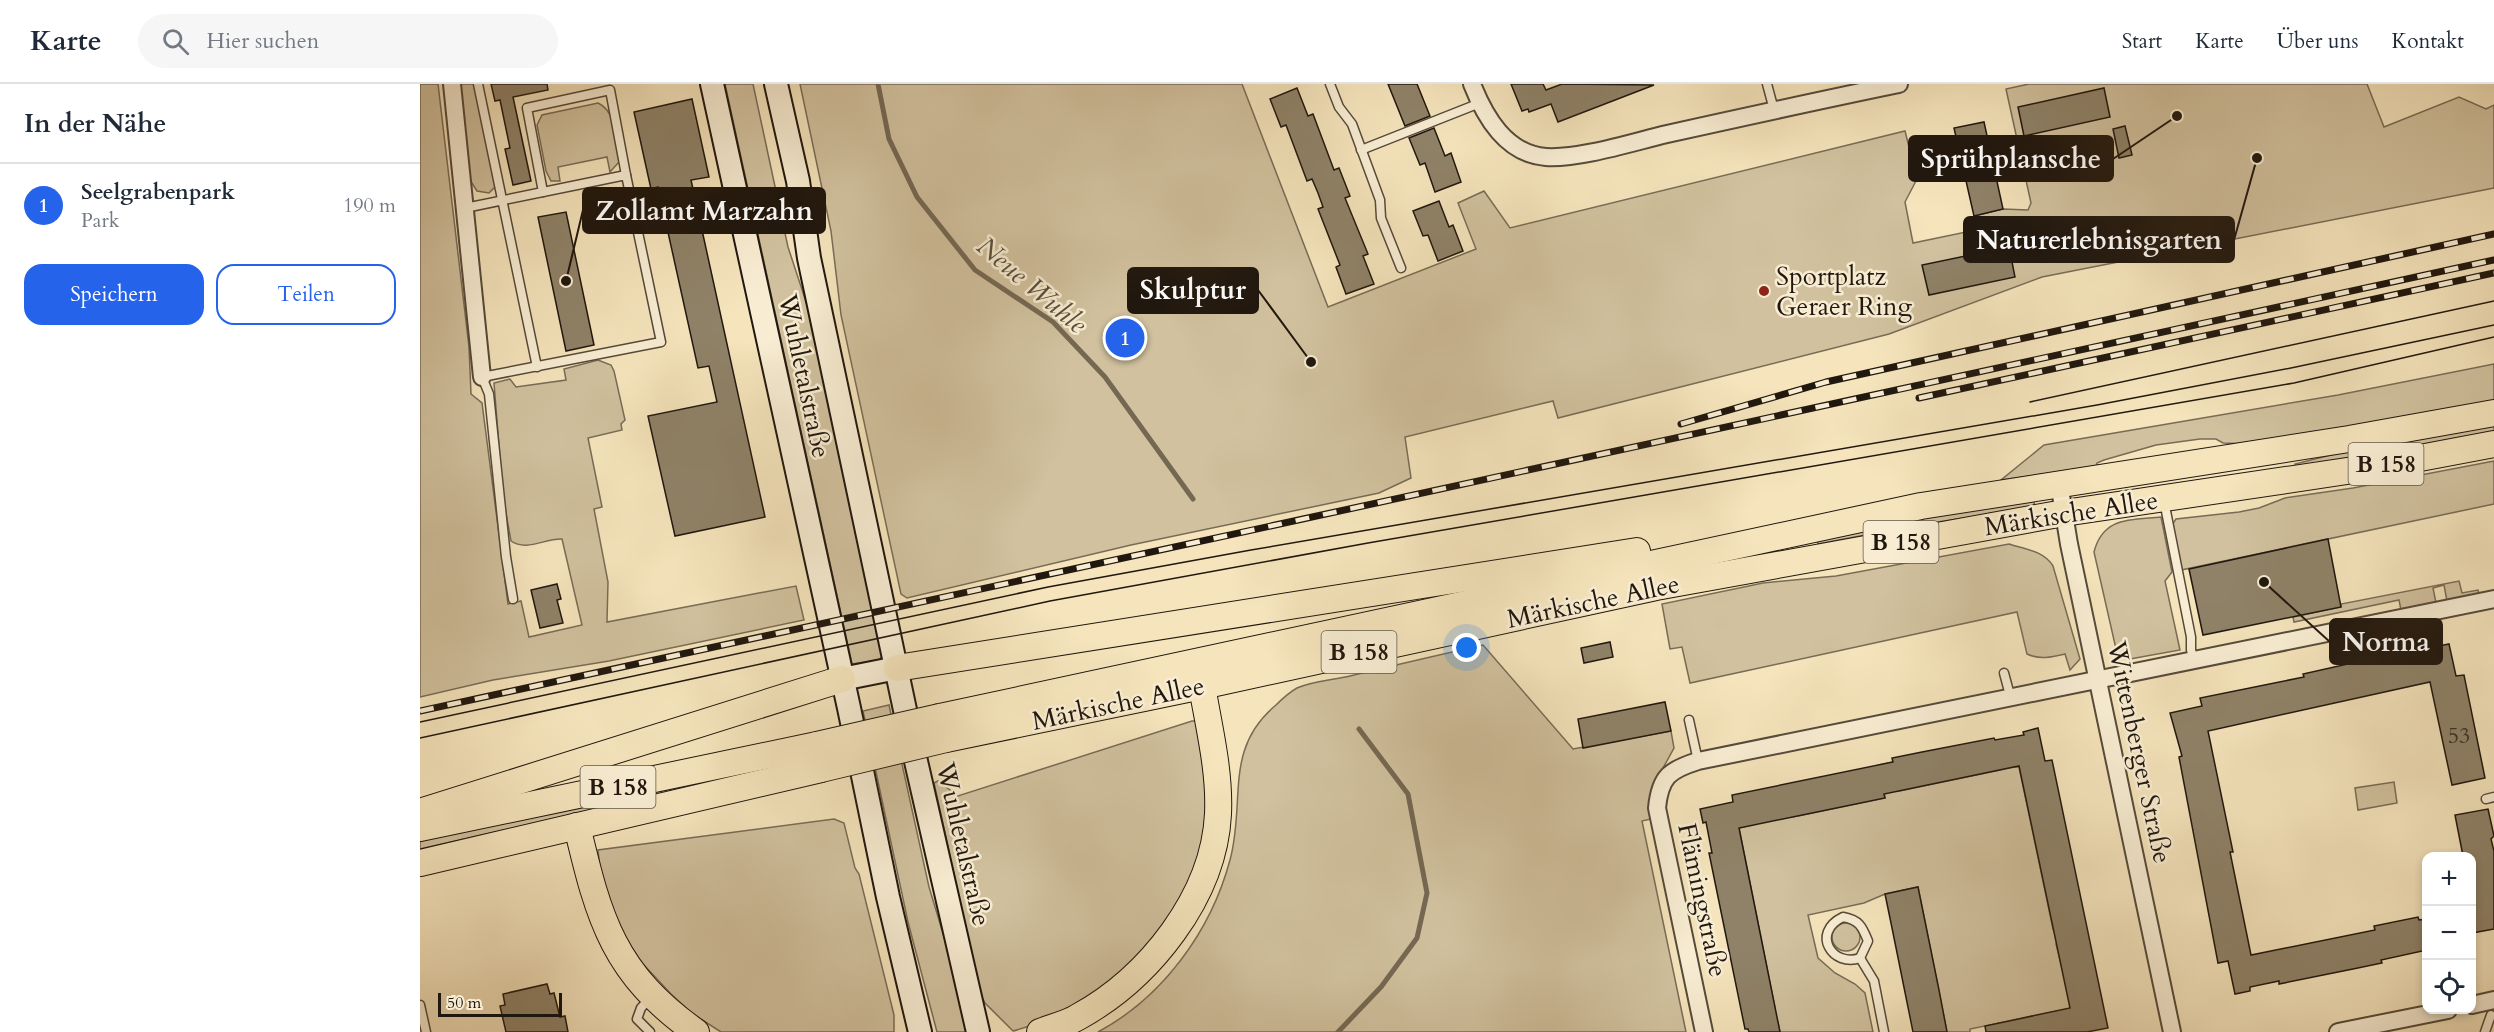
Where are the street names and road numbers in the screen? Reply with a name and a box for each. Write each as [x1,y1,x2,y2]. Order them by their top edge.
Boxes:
street label: Wuhletalstraße [770,290,839,461]
road number: B 158 [2348,443,2424,485]
street label: Märkische Allee [1982,482,2161,545]
road number: B 158 [1864,521,1938,563]
street label: Märkische Allee [1504,566,1683,637]
road number: B 158 [1322,631,1396,673]
street label: Wittenberger Straße [2099,637,2180,866]
street label: Märkische Allee [1029,668,1208,739]
street label: Wuhletalstraße [927,758,999,929]
road number: B 158 [580,766,656,808]
street label: Flämingstraße [1669,820,1736,980]

